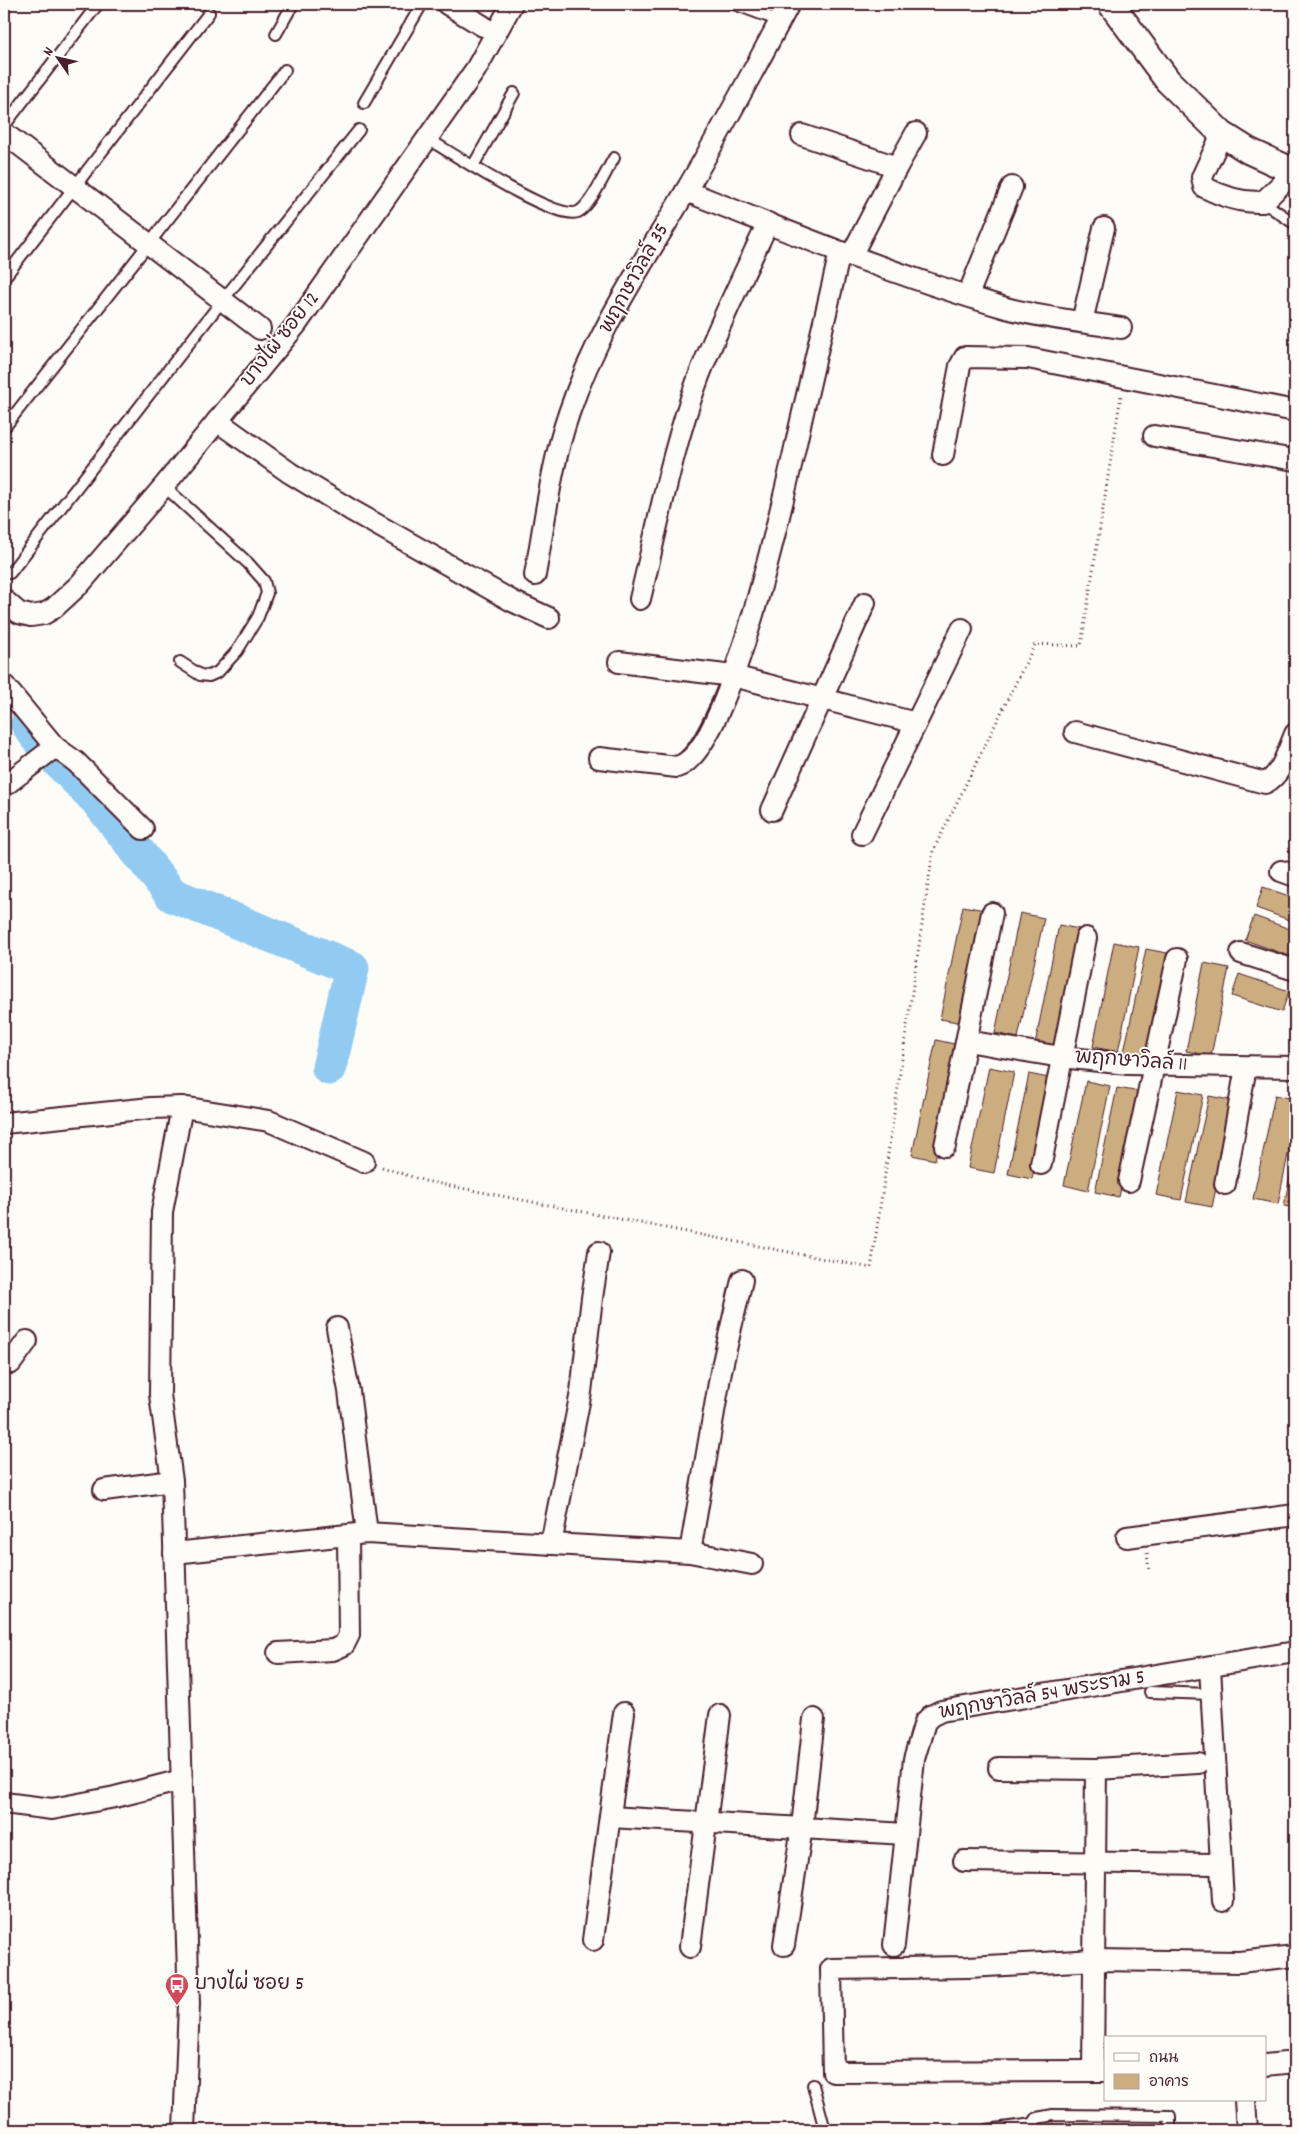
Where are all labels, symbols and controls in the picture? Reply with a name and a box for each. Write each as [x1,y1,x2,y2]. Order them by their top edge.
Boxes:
north arrow [32,32,82,82]
text: N [39,43,59,60]
street label: พฤกษาวิลล์ 35 [591,218,677,339]
street label: บางไผ่ ซอย 12 [233,285,327,394]
street label: พฤกษาวิลล์ 11 [1074,1042,1188,1080]
street label: พฤกษาวิลล์ 54 พระราม 5 [936,1662,1147,1728]
place label: บางไผ่ ซอย 5 [194,1969,304,1999]
bus stop icon: บางไผ่ ซอย 5 [164,1972,190,2006]
legend [1104,2036,1266,2102]
text: ถนน [1149,2048,1178,2070]
text: อาคาร [1149,2072,1189,2094]

